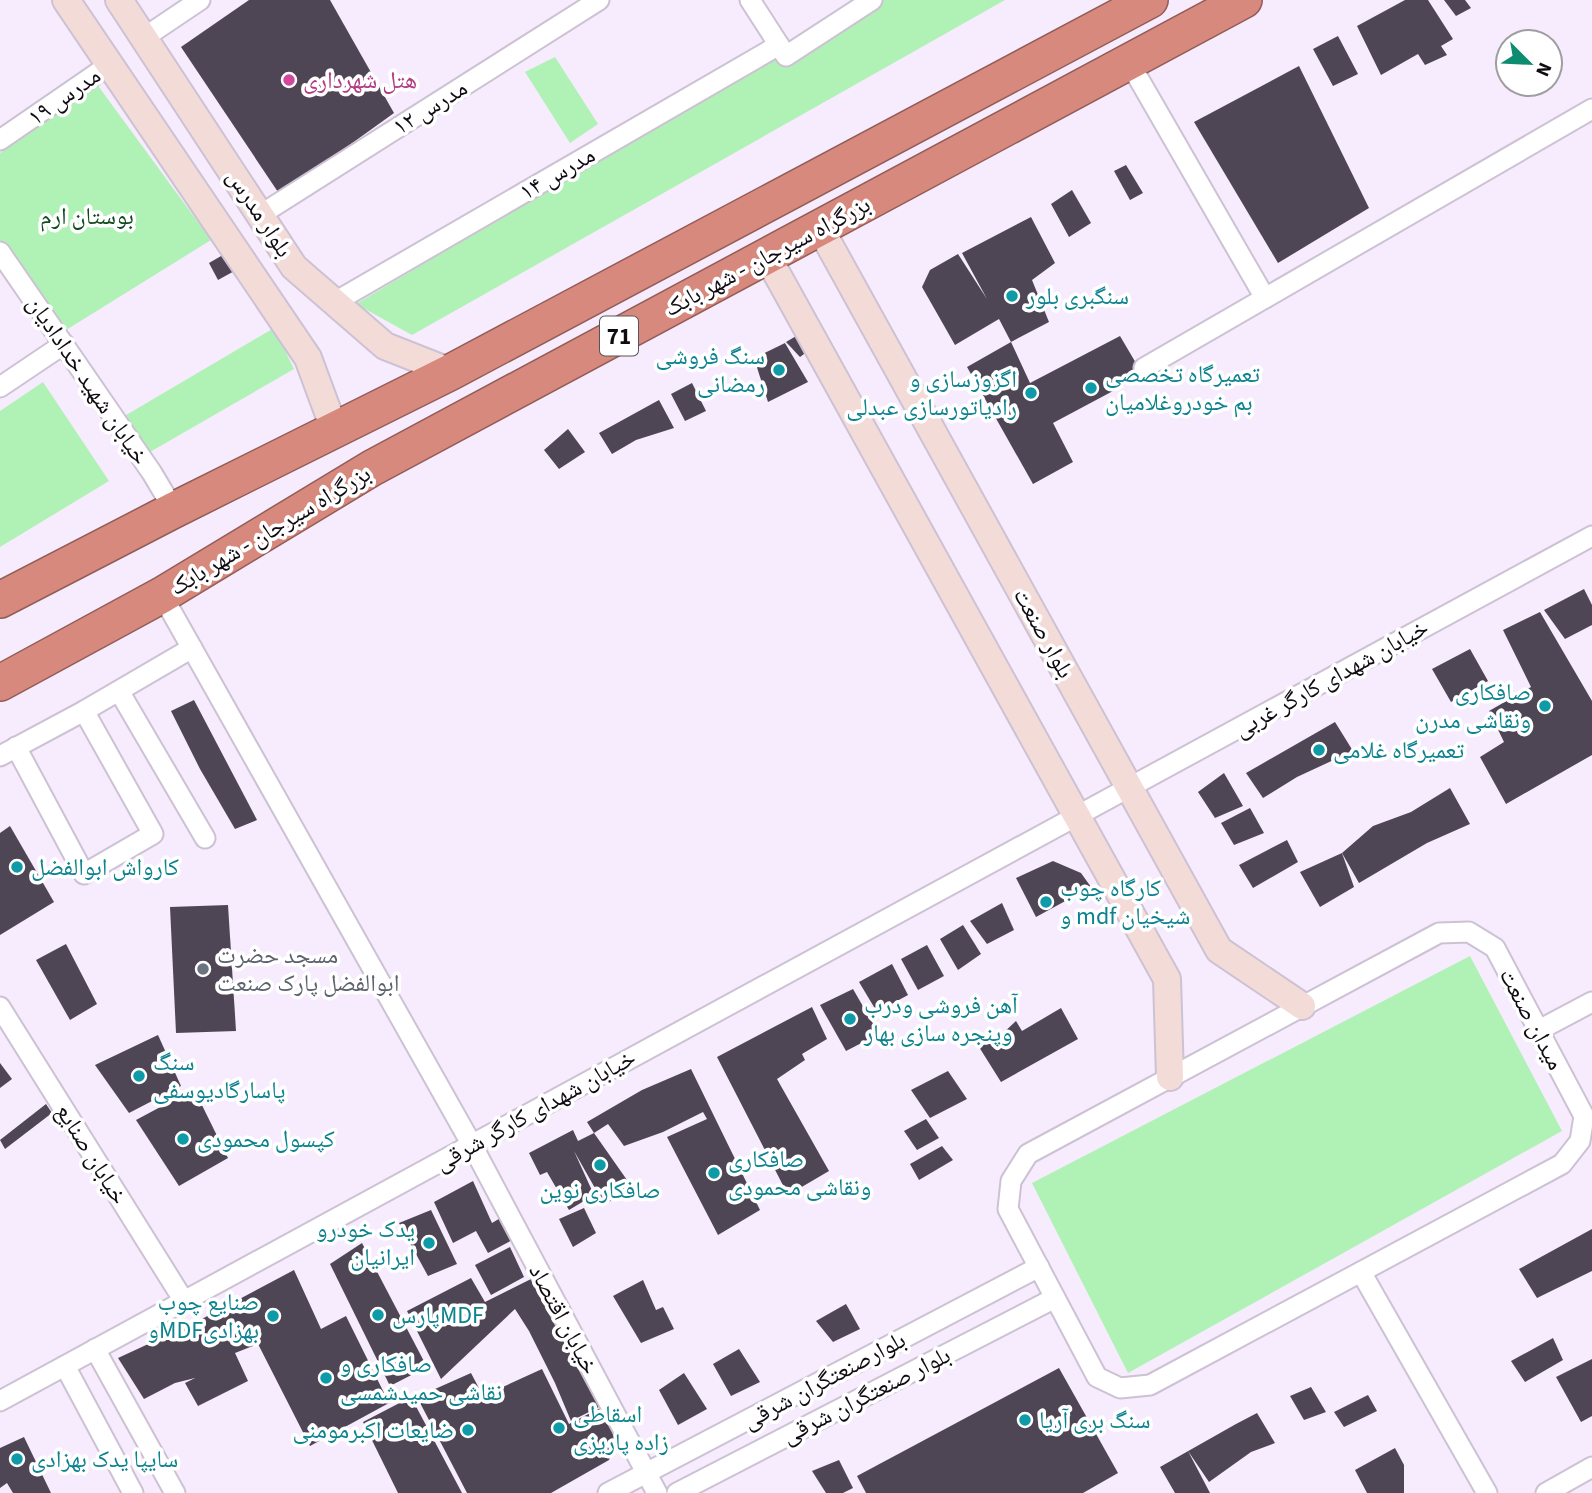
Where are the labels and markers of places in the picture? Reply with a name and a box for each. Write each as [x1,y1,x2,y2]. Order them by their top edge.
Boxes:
place label: هتل شهرداری [303,63,417,98]
marker: هتل شهرداری [281,72,297,88]
place label: سنگبری بلور [1025,279,1129,314]
marker: سنگبری بلور [1004,288,1020,304]
place label: سنگ فروشی رمضانی [655,339,765,402]
place label: تعمیرگاه تخصصی بم خودروغلامیان [1105,357,1260,420]
marker: سنگ فروشی رمضانی [771,362,787,378]
place label: اگزوزسازی و رادیاتورسازی عبدلی [846,362,1017,425]
marker: تعمیرگاه تخصصی بم خودروغلامیان [1083,380,1099,396]
marker: اگزوزسازی و رادیاتورسازی عبدلی [1023,385,1039,401]
place label: صافکاری ونقاشی مدرن [1415,675,1531,738]
marker: صافکاری ونقاشی مدرن [1537,698,1553,714]
place label: تعمیرگاه غلامی [1333,733,1464,768]
marker: تعمیرگاه غلامی [1311,742,1327,758]
place label: کارواش ابوالفضل [31,850,179,885]
marker: کارواش ابوالفضل [9,859,25,875]
place label: کارگاه چوب و mdf شیخیان [1060,871,1190,934]
marker: کارگاه چوب و mdf شیخیان [1038,894,1054,910]
place label: مسجد حضرت ابوالفضل پارک صنعت [217,938,399,1001]
marker: مسجد حضرت ابوالفضل پارک صنعت [195,961,211,977]
place label: آهن فروشی ودرب وپنجره سازی بهار [863,988,1019,1051]
marker: آهن فروشی ودرب وپنجره سازی بهار [842,1011,858,1027]
place label: سنگ پاسارگادیوسفی [153,1045,285,1108]
marker: سنگ پاسارگادیوسفی [131,1068,147,1084]
place label: کپسول محمودی [197,1122,335,1157]
marker: کپسول محمودی [175,1131,191,1147]
place label: صافکاری ونقاشی محمودی [728,1142,871,1205]
marker: صافکاری نوین [592,1157,608,1173]
marker: صافکاری ونقاشی محمودی [706,1165,722,1181]
place label: صافکاری نوین [539,1173,661,1208]
place label: یدک خودرو ایرانیان [316,1212,415,1275]
marker: یدک خودرو ایرانیان [421,1235,437,1251]
place label: صنایع چوب وMDFبهزادی [148,1285,259,1348]
place label: پارسMDF [392,1298,484,1333]
marker: پارسMDF [370,1307,386,1323]
marker: صنایع چوب وMDFبهزادی [265,1308,281,1324]
place label: صافکاری و نقاشی حمیدشمسی [340,1347,502,1410]
marker: صافکاری و نقاشی حمیدشمسی [318,1370,334,1386]
place label: اسقاطی زاده پاریزی [573,1397,669,1460]
place label: سنگ بری آریا [1039,1403,1150,1438]
marker: سنگ بری آریا [1017,1412,1033,1428]
place label: ضایعات اکبرمومنی [293,1413,454,1448]
marker: اسقاطی زاده پاریزی [551,1420,567,1436]
marker: ضایعات اکبرمومنی [460,1422,476,1438]
place label: سایپا یدک بهزادی [31,1442,178,1477]
marker: سایپا یدک بهزادی [9,1451,25,1467]

